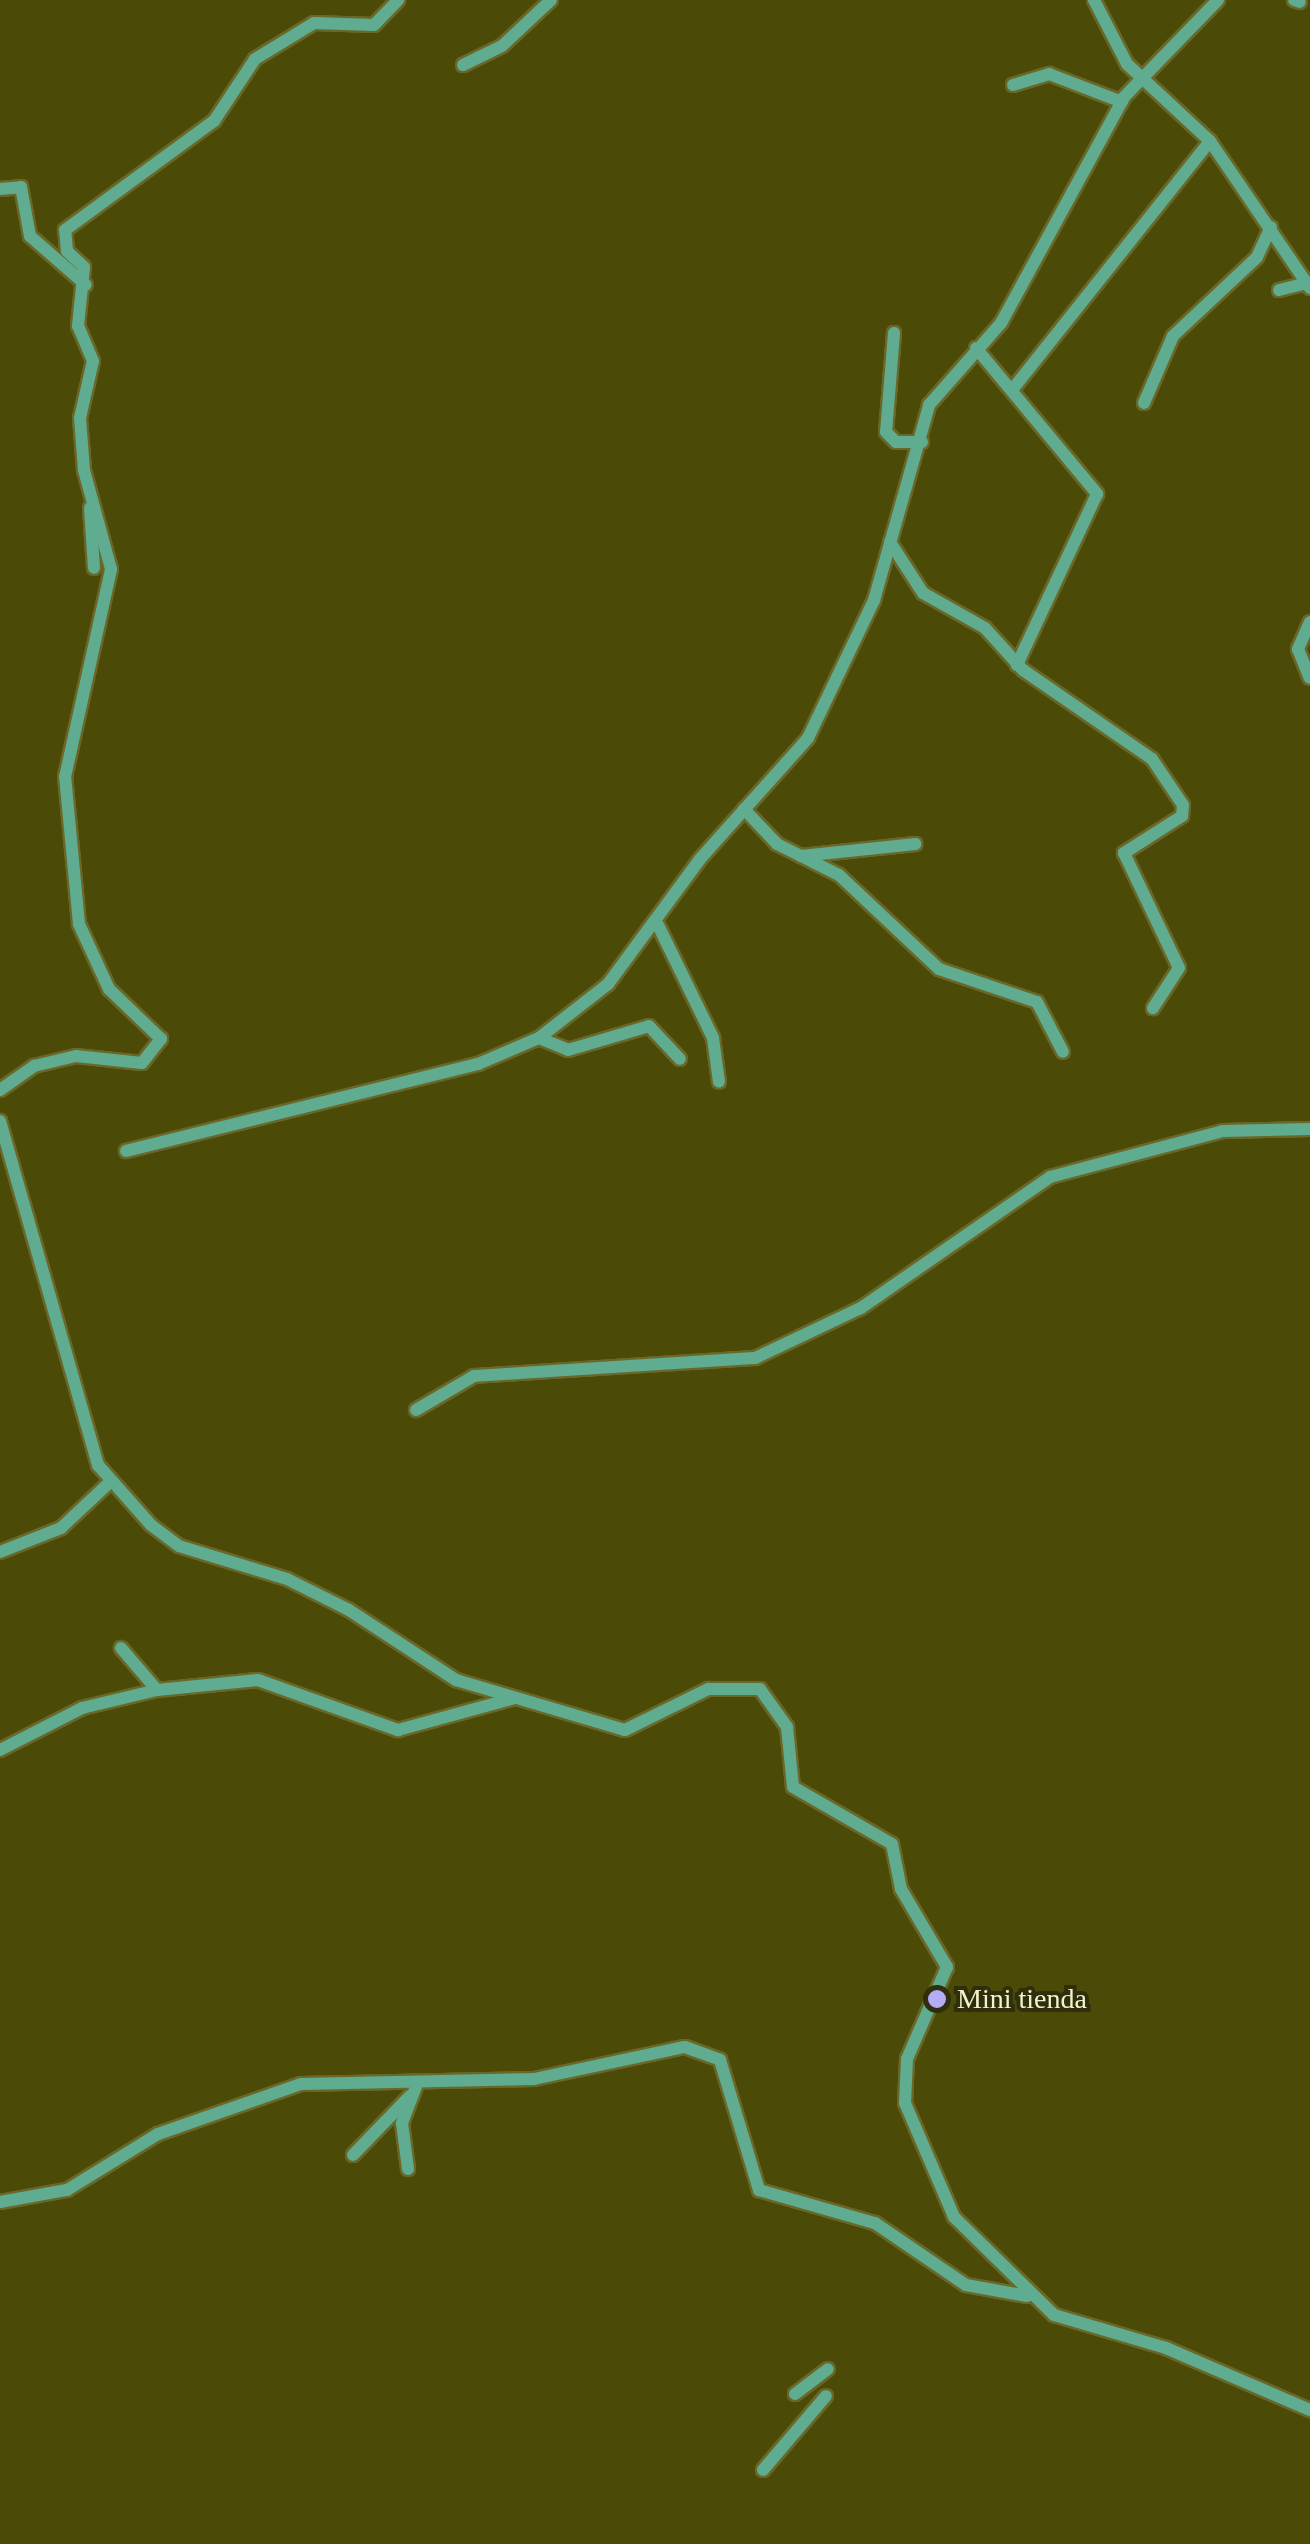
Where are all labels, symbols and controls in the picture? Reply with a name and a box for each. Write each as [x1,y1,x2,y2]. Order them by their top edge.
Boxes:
place label: Mini tienda [957,1982,1087,2016]
marker: Mini tienda [926,1988,948,2010]

